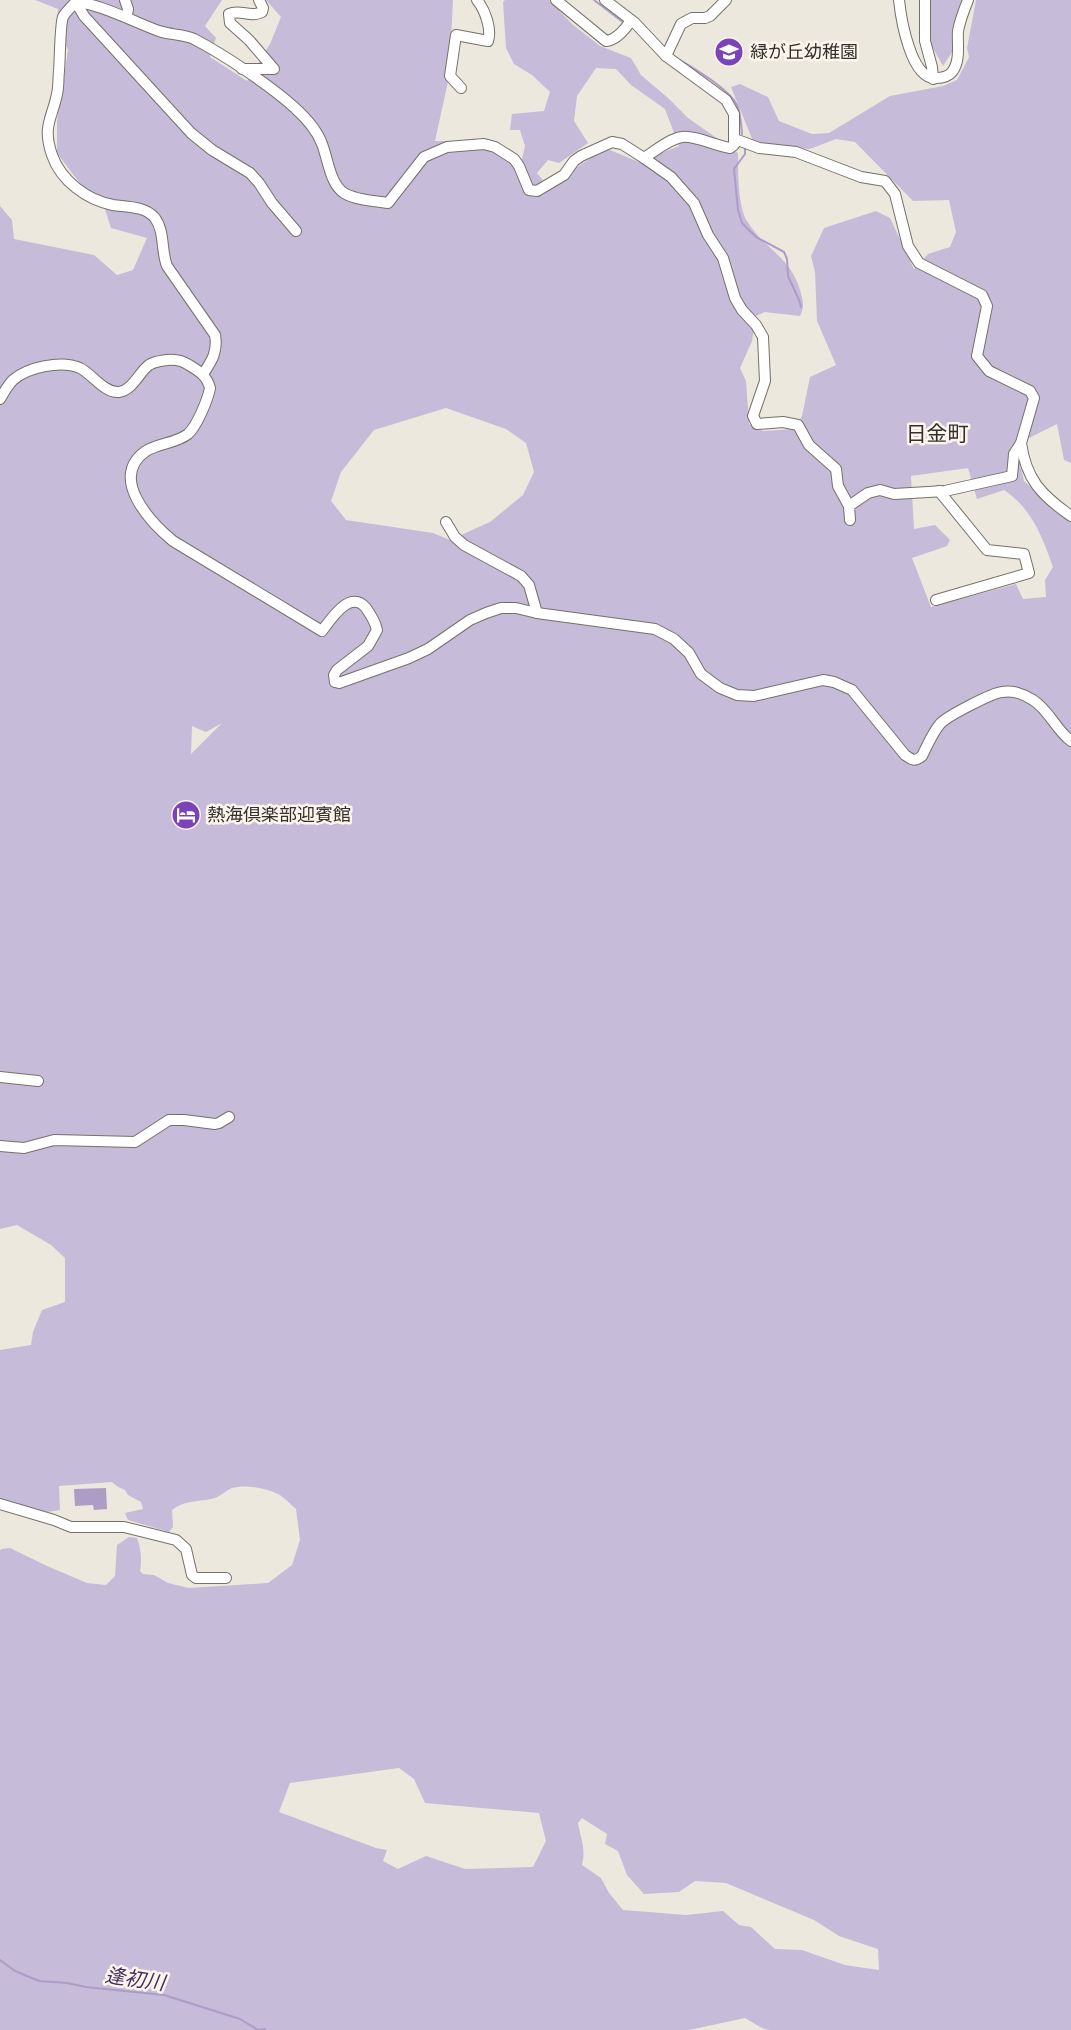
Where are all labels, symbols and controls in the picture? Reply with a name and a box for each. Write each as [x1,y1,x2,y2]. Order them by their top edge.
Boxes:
school or university icon: 緑が丘幼稚園 [713,36,745,68]
place label: 緑が丘幼稚園 [750,41,858,63]
district label: 日金町 [906,421,969,446]
hotel icon: 熱海倶楽部迎賓館 [170,799,202,831]
place label: 熱海倶楽部迎賓館 [207,804,351,826]
water label: 逢初川 [104,1963,168,1995]

